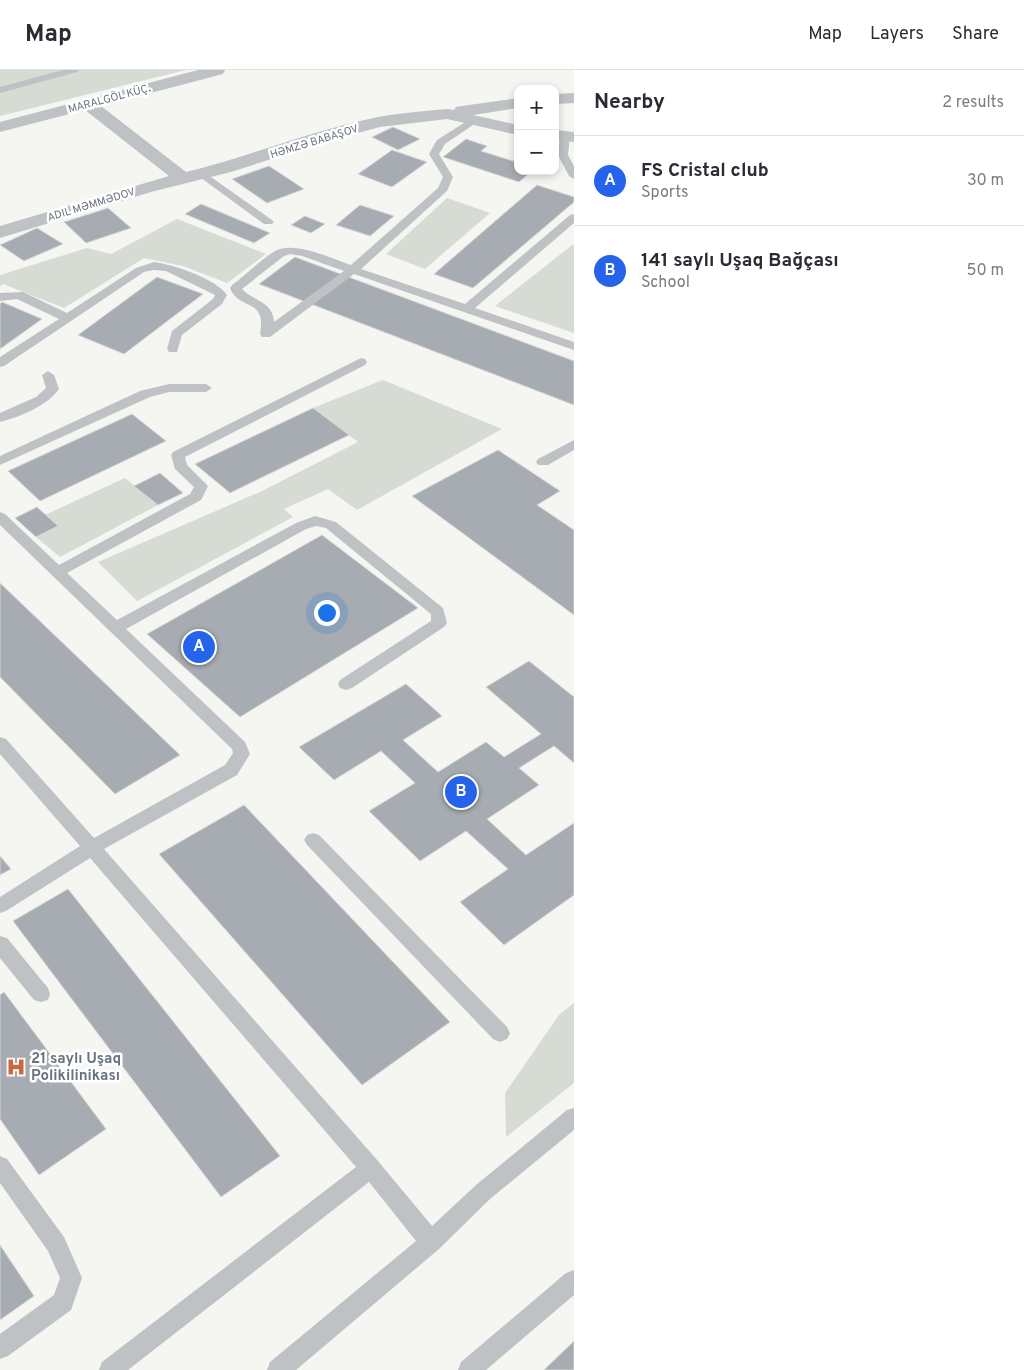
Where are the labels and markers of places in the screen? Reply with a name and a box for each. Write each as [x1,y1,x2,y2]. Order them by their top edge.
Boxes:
pin: A [183,628,215,666]
pin: B [445,773,477,811]
place label: 21 saylı Uşaq Polikilinikası [31,1050,121,1086]
hospital icon: 21 saylı Uşaq Polikilinikası [5,1056,27,1078]

